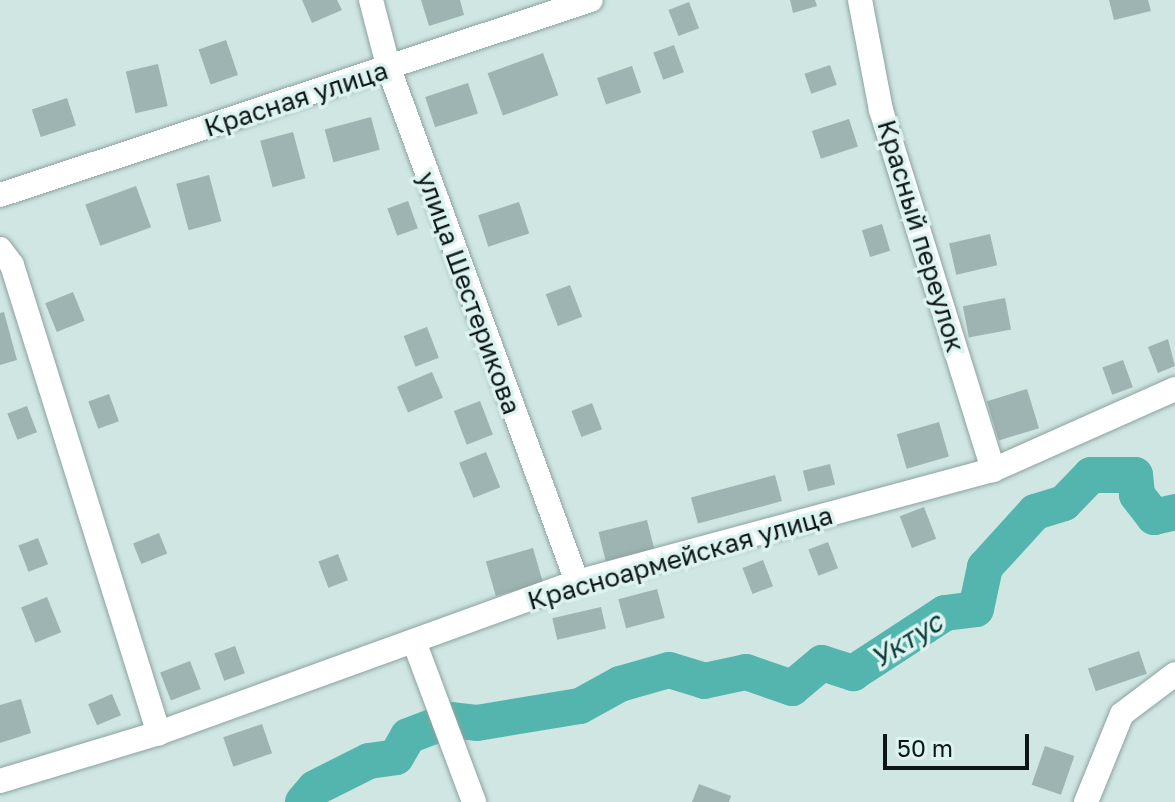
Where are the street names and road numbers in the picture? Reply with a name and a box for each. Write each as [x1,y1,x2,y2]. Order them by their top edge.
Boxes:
street label: Красная улица [200,55,392,143]
street label: Красный переулок [871,116,971,356]
street label: улица Шестерикова [411,167,527,419]
street label: Красноармейская улица [524,499,836,617]

